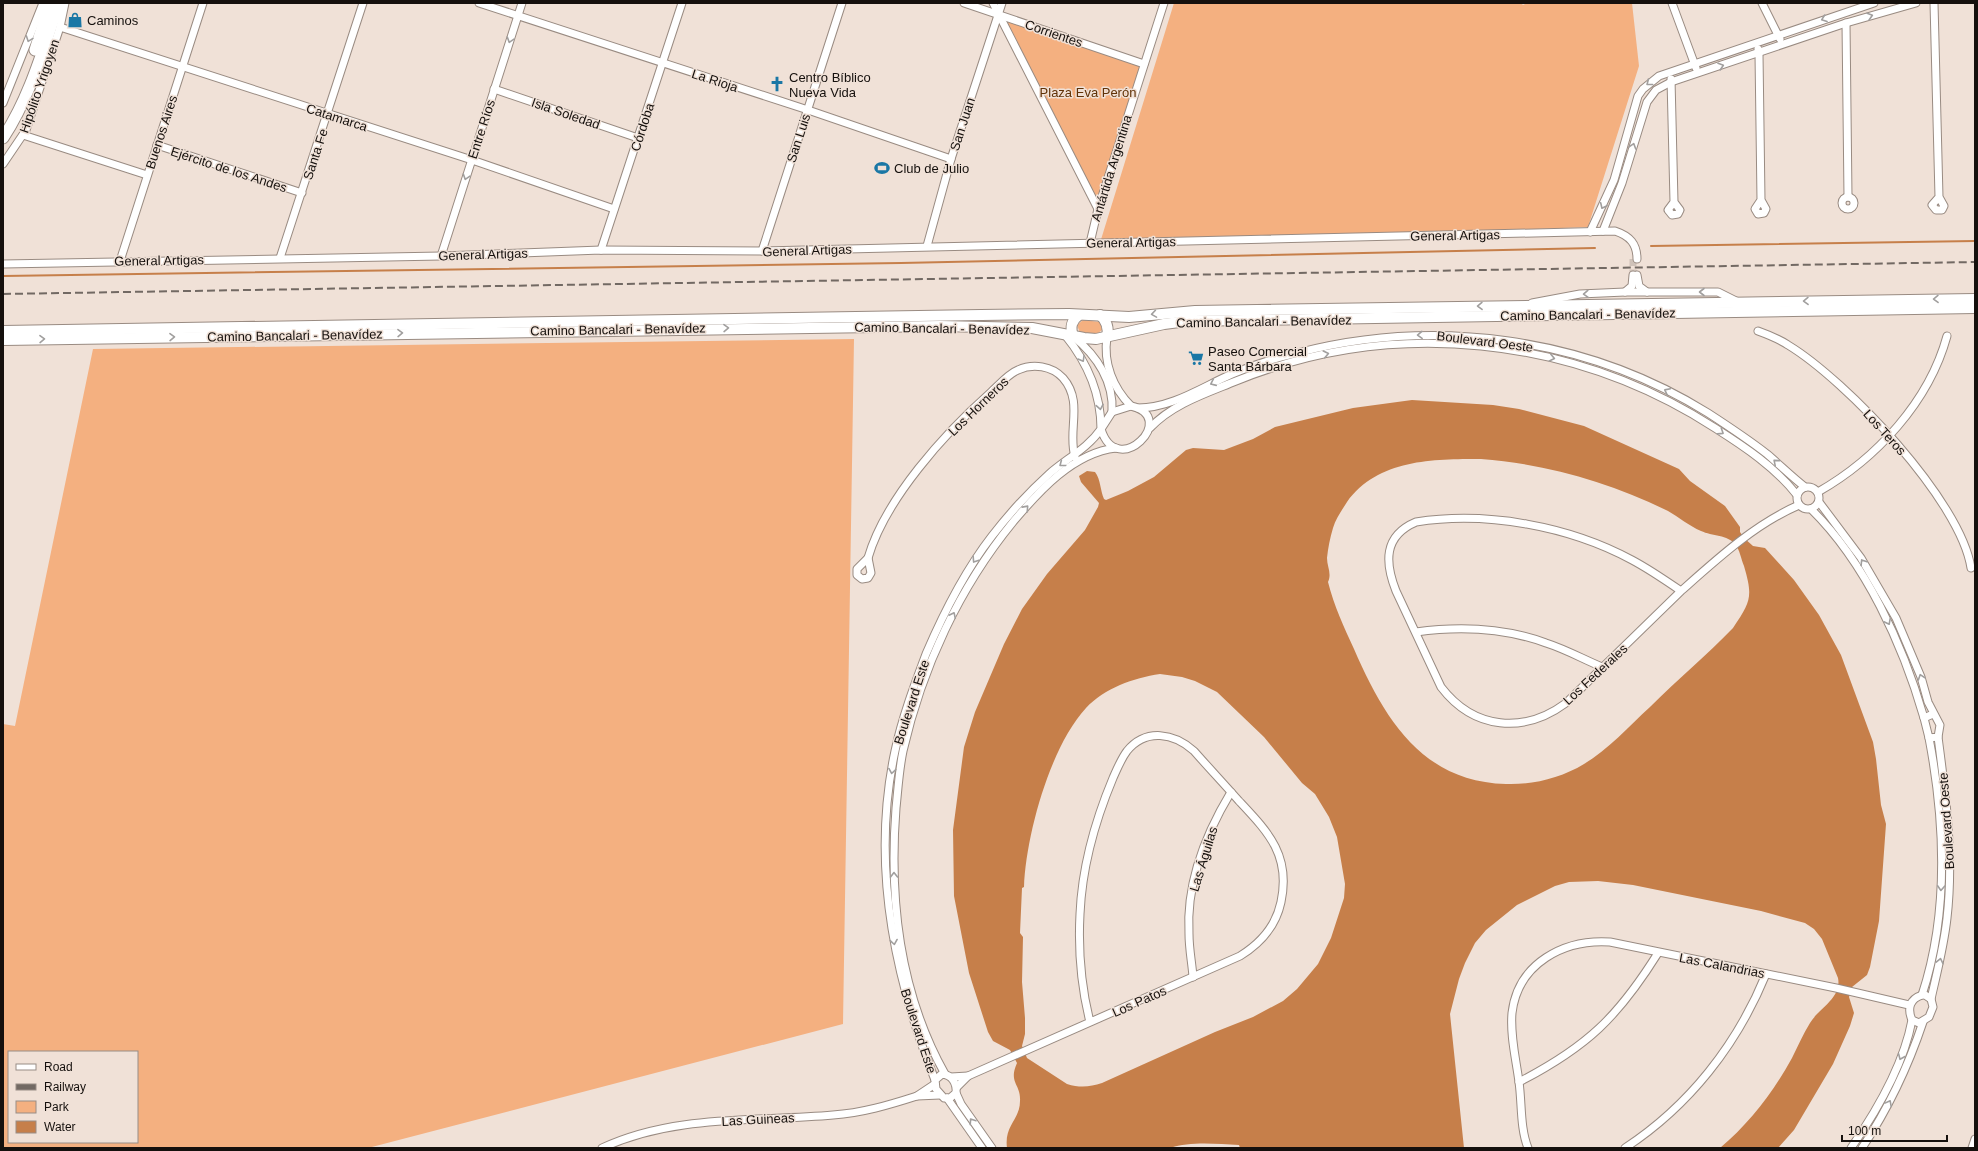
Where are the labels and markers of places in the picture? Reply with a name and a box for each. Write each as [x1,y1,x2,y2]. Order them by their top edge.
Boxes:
shop icon: Caminos [66,11,84,29]
place label: Caminos [87,13,139,28]
place label: Centro Bíblico Nueva Vida [789,70,871,100]
church icon: Centro Bíblico Nueva Vida [768,75,786,93]
sports icon: Club de Julio [873,159,891,177]
place label: Club de Julio [894,161,969,176]
place label: Paseo Comercial Santa Bárbara [1208,344,1307,374]
supermarket icon: Paseo Comercial Santa Bárbara [1187,349,1205,367]

